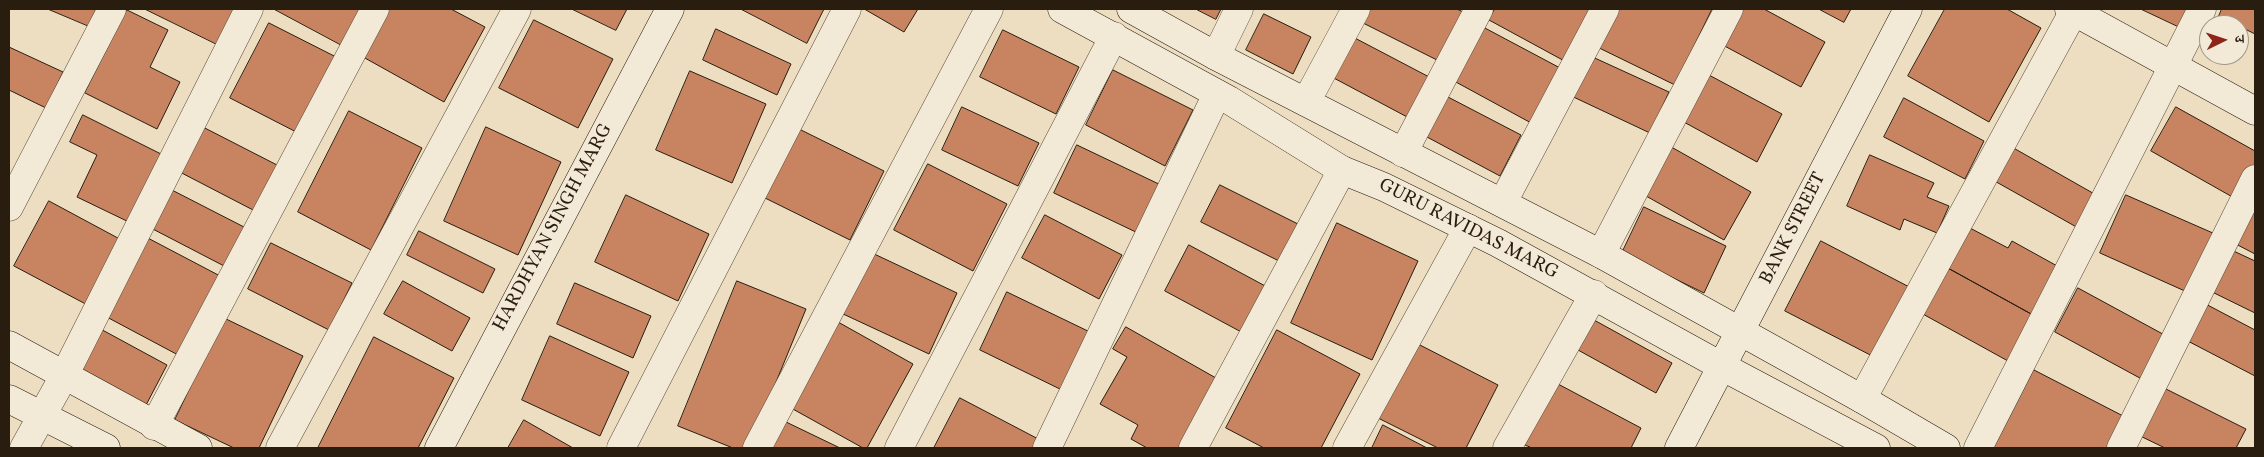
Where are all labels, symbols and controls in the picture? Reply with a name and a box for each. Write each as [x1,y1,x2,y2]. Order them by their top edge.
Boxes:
north arrow [2199,15,2249,65]
text: उ [2229,35,2248,43]
street label: HARDHYAN SINGH MARG [489,120,619,336]
street label: BANK STREET [1756,169,1832,289]
street label: GURU RAVIDAS MARG [1374,175,1562,285]

